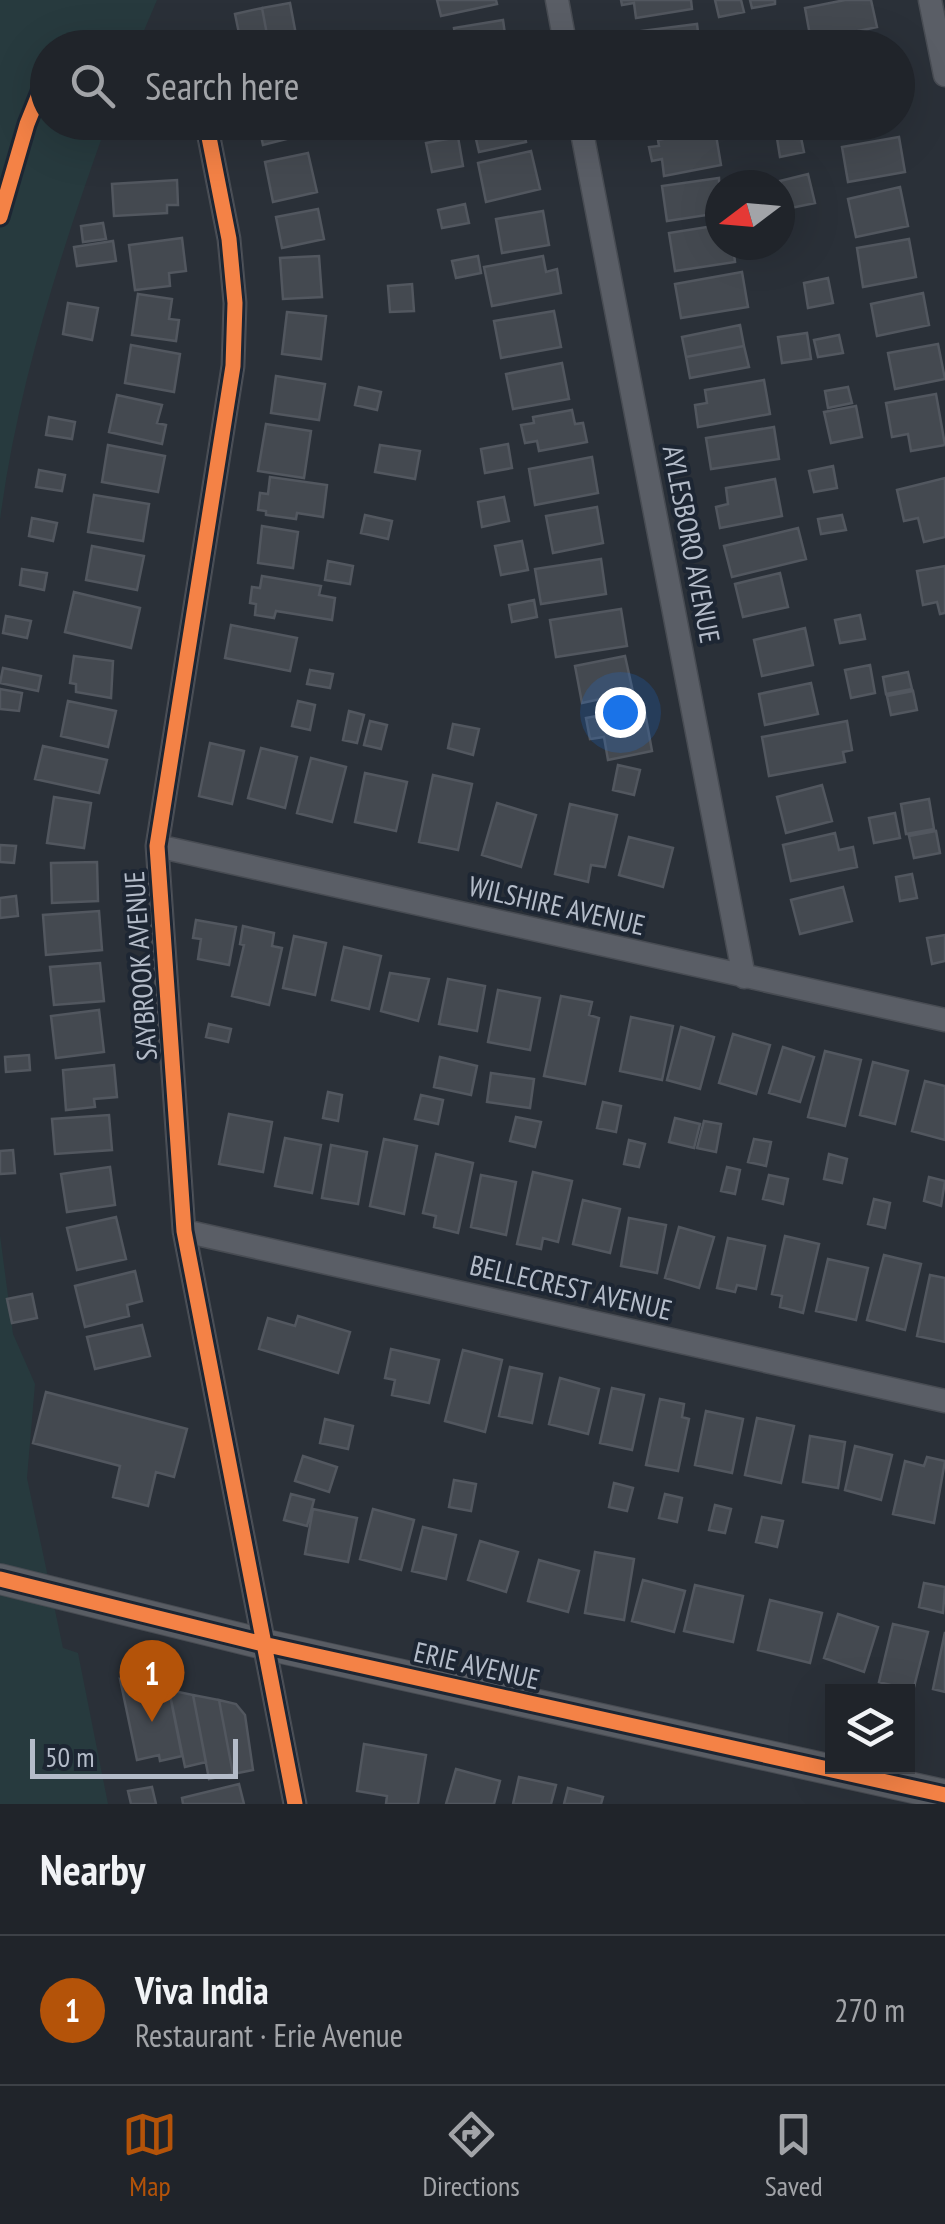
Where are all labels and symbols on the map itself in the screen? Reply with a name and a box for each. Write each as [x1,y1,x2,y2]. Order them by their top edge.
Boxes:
north arrow [705,170,795,260]
street label: AYLESBORO AVENUE [655,442,729,646]
your location [595,687,646,738]
street label: WILSHIRE AVENUE [465,867,649,943]
street label: SAYBROOK AVENUE [115,870,165,1062]
street label: BELLECREST AVENUE [466,1246,676,1328]
street label: ERIE AVENUE [410,1633,544,1697]
pin: 1 [120,1640,184,1722]
scale bar [30,1734,238,1778]

